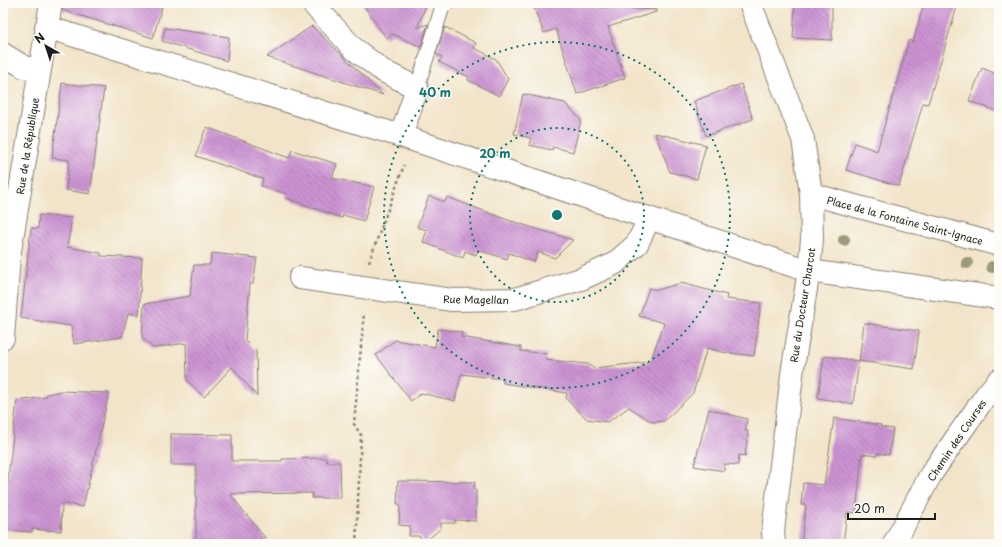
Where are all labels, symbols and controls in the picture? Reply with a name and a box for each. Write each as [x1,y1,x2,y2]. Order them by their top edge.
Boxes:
north arrow [26,26,66,66]
text: N [31,28,48,47]
text: 40 m [419,83,451,101]
street label: Rue de la République [12,96,42,195]
text: 20 m [479,144,511,162]
street label: Place de la Fontaine Saint-Ignace [825,192,985,248]
centre of rings [550,208,564,222]
street label: Rue du Docteur Charcot [786,247,818,363]
street label: Rue Magellan [443,291,509,307]
street label: Chemin des Courses [923,396,989,484]
scale bar [848,495,935,521]
text: 20 m [854,499,885,517]

